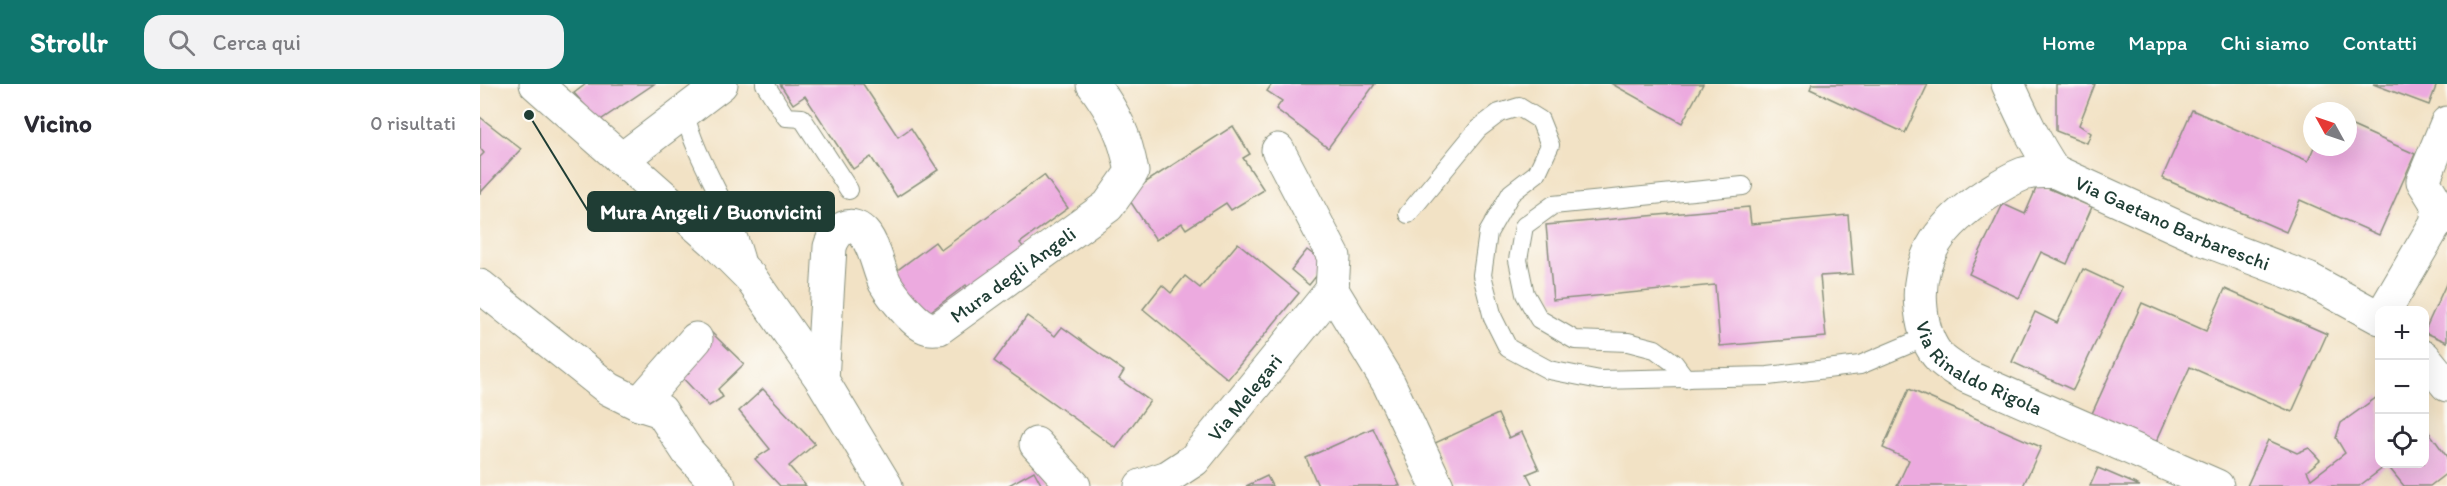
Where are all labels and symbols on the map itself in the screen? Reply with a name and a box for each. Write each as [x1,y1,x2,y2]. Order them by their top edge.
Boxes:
north arrow [2303,102,2357,156]
street label: Via Gaetano Barbareschi [2071,170,2273,275]
callout: Mura Angeli / Buonvicini [588,192,834,231]
text: Mura Angeli / Buonvicini [600,199,822,225]
street label: Mura degli Angeli [945,221,1080,328]
street label: Via Rinaldo Rigola [1911,318,2046,420]
street label: Via Melegari [1202,349,1287,446]

